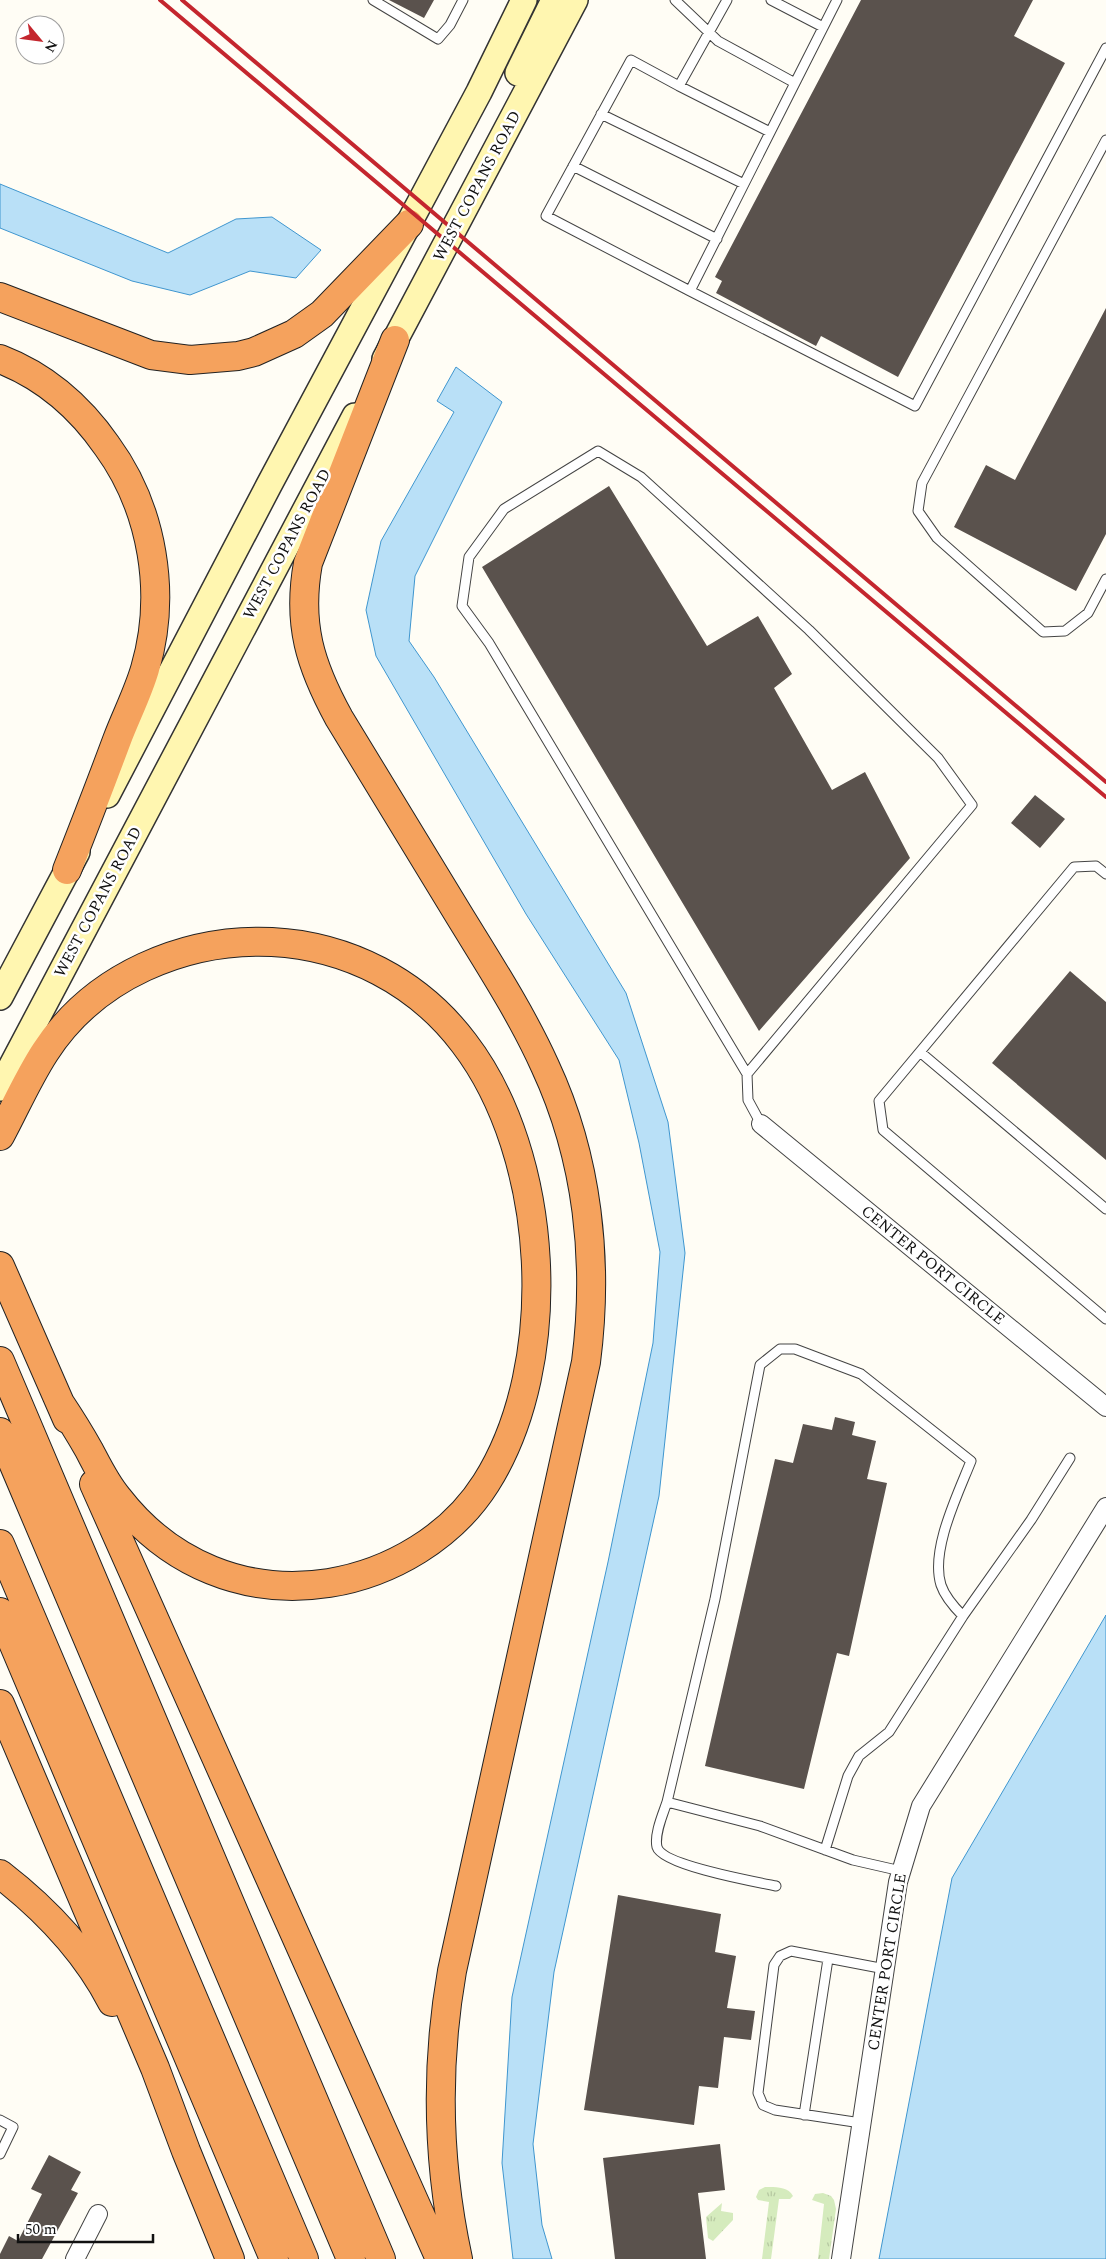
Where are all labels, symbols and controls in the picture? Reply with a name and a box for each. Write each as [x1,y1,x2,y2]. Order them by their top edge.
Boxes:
north arrow [15,15,65,65]
text: N [39,36,63,56]
street label: WEST COPANS ROAD [427,106,527,266]
street label: WEST COPANS ROAD [237,464,337,624]
street label: WEST COPANS ROAD [48,822,148,982]
street label: CENTER PORT CIRCLE [856,1199,1010,1331]
street label: CENTER PORT CIRCLE [861,1872,913,2052]
scale bar [18,2212,152,2244]
text: 50 m [25,2218,57,2241]

